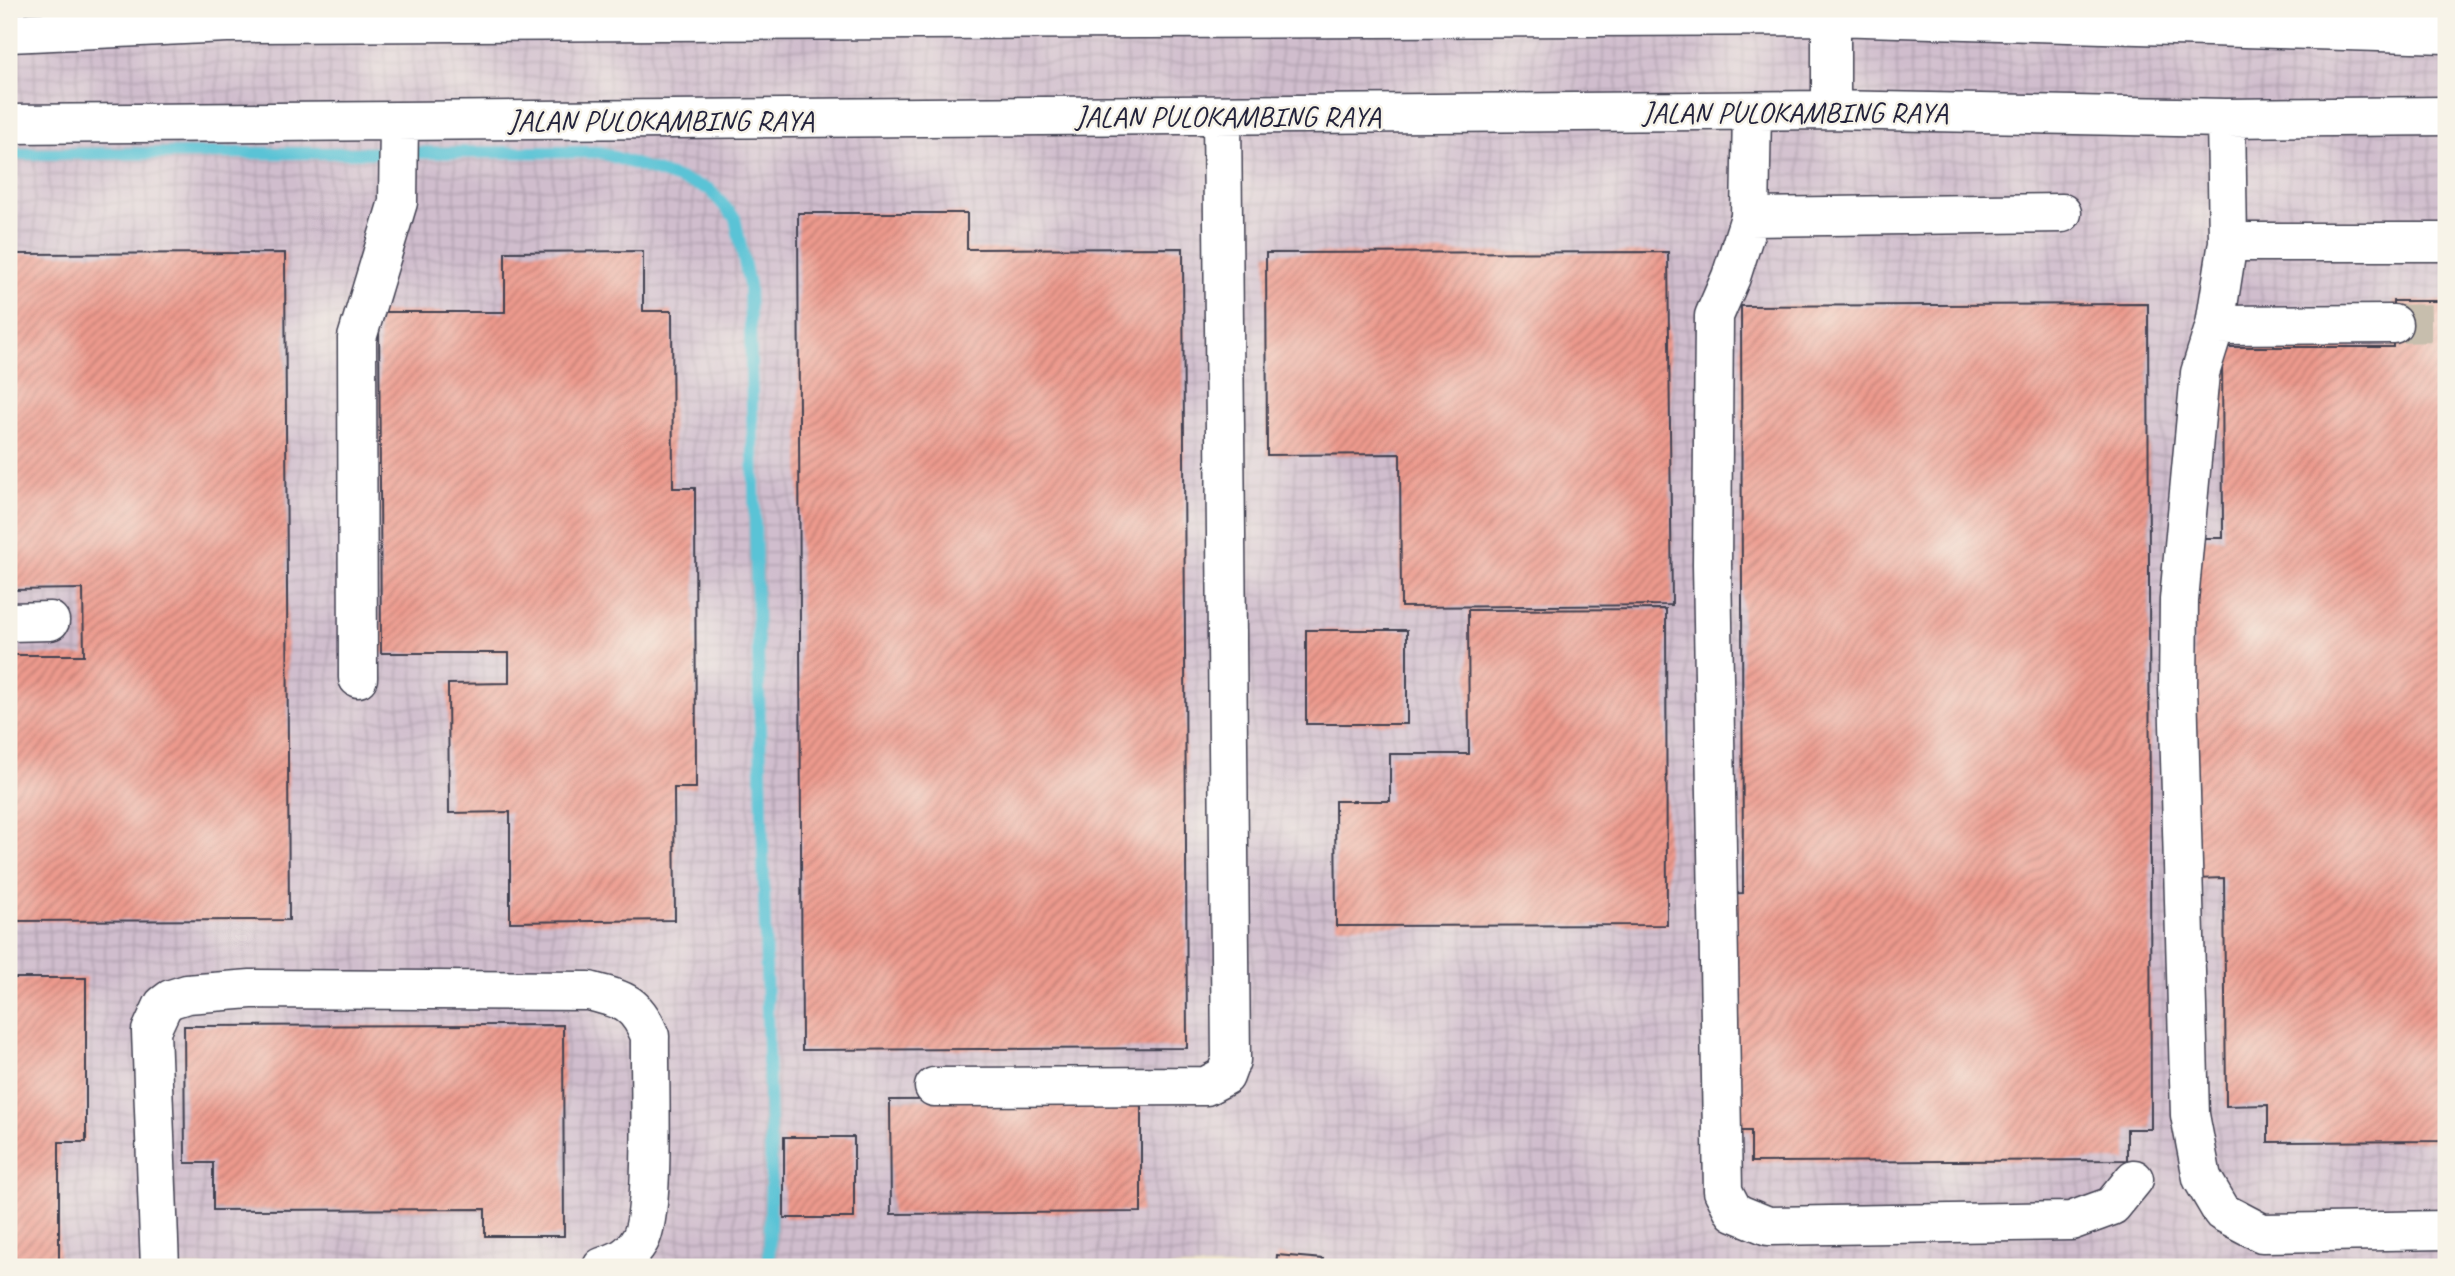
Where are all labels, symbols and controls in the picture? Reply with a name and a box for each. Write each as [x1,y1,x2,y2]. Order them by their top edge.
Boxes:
street label: JALAN PULOKAMBING RAYA [1640,93,1948,131]
street label: JALAN PULOKAMBING RAYA [1073,97,1381,135]
street label: JALAN PULOKAMBING RAYA [506,101,814,139]

